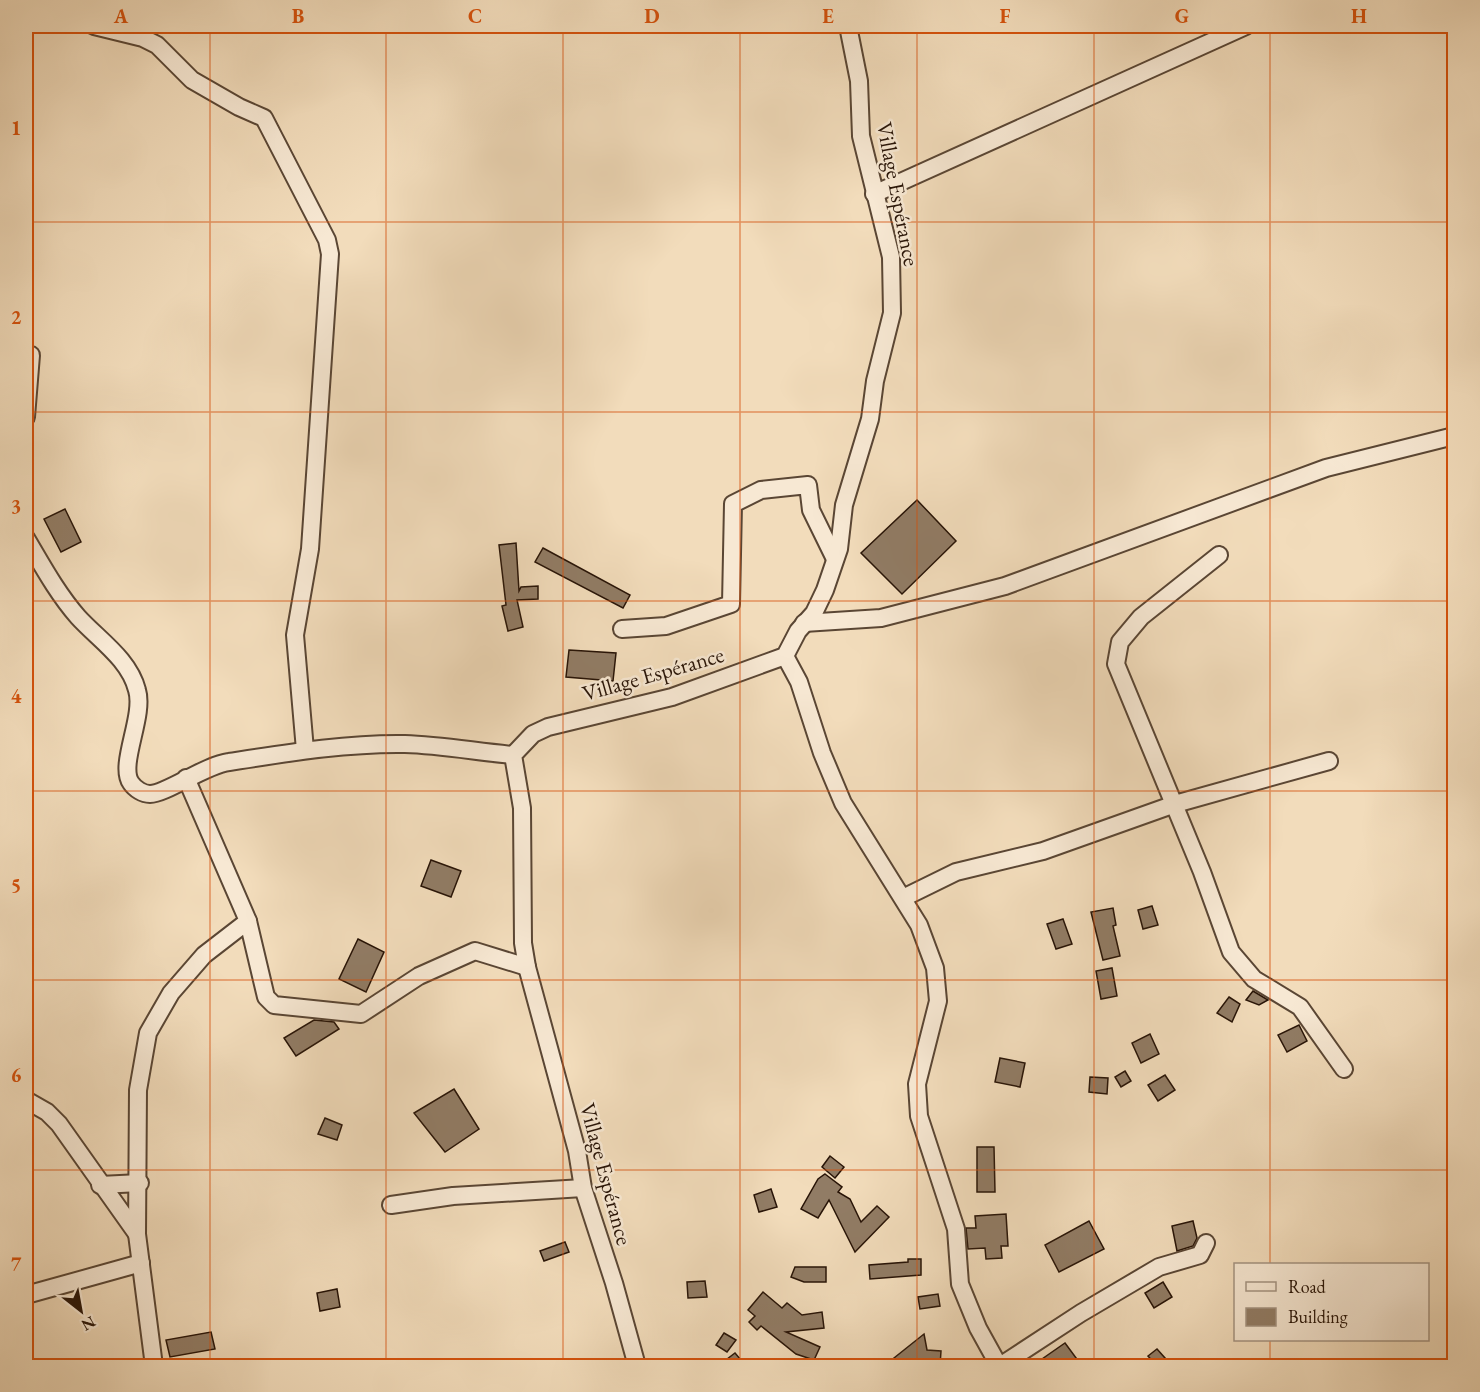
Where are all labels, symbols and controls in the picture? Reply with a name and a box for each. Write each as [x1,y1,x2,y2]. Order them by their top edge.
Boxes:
text: A [113,3,129,29]
text: B [292,3,304,29]
text: C [468,3,482,29]
text: D [644,3,660,29]
text: E [822,3,834,29]
text: F [1000,3,1011,29]
text: G [1175,3,1189,29]
text: H [1351,3,1367,29]
text: 1 [11,115,21,141]
street label: Village Espérance [870,120,926,269]
text: 2 [11,304,22,330]
text: 3 [11,493,21,519]
street label: Village Espérance [579,640,728,708]
text: 4 [11,683,22,709]
text: 5 [11,872,21,898]
text: 6 [11,1062,22,1088]
street label: Village Espérance [573,1100,639,1249]
text: 7 [11,1251,22,1277]
legend [1234,1263,1429,1341]
text: Road [1288,1275,1327,1298]
north arrow [51,1281,111,1341]
text: Building [1288,1305,1348,1328]
text: N [77,1311,99,1336]

